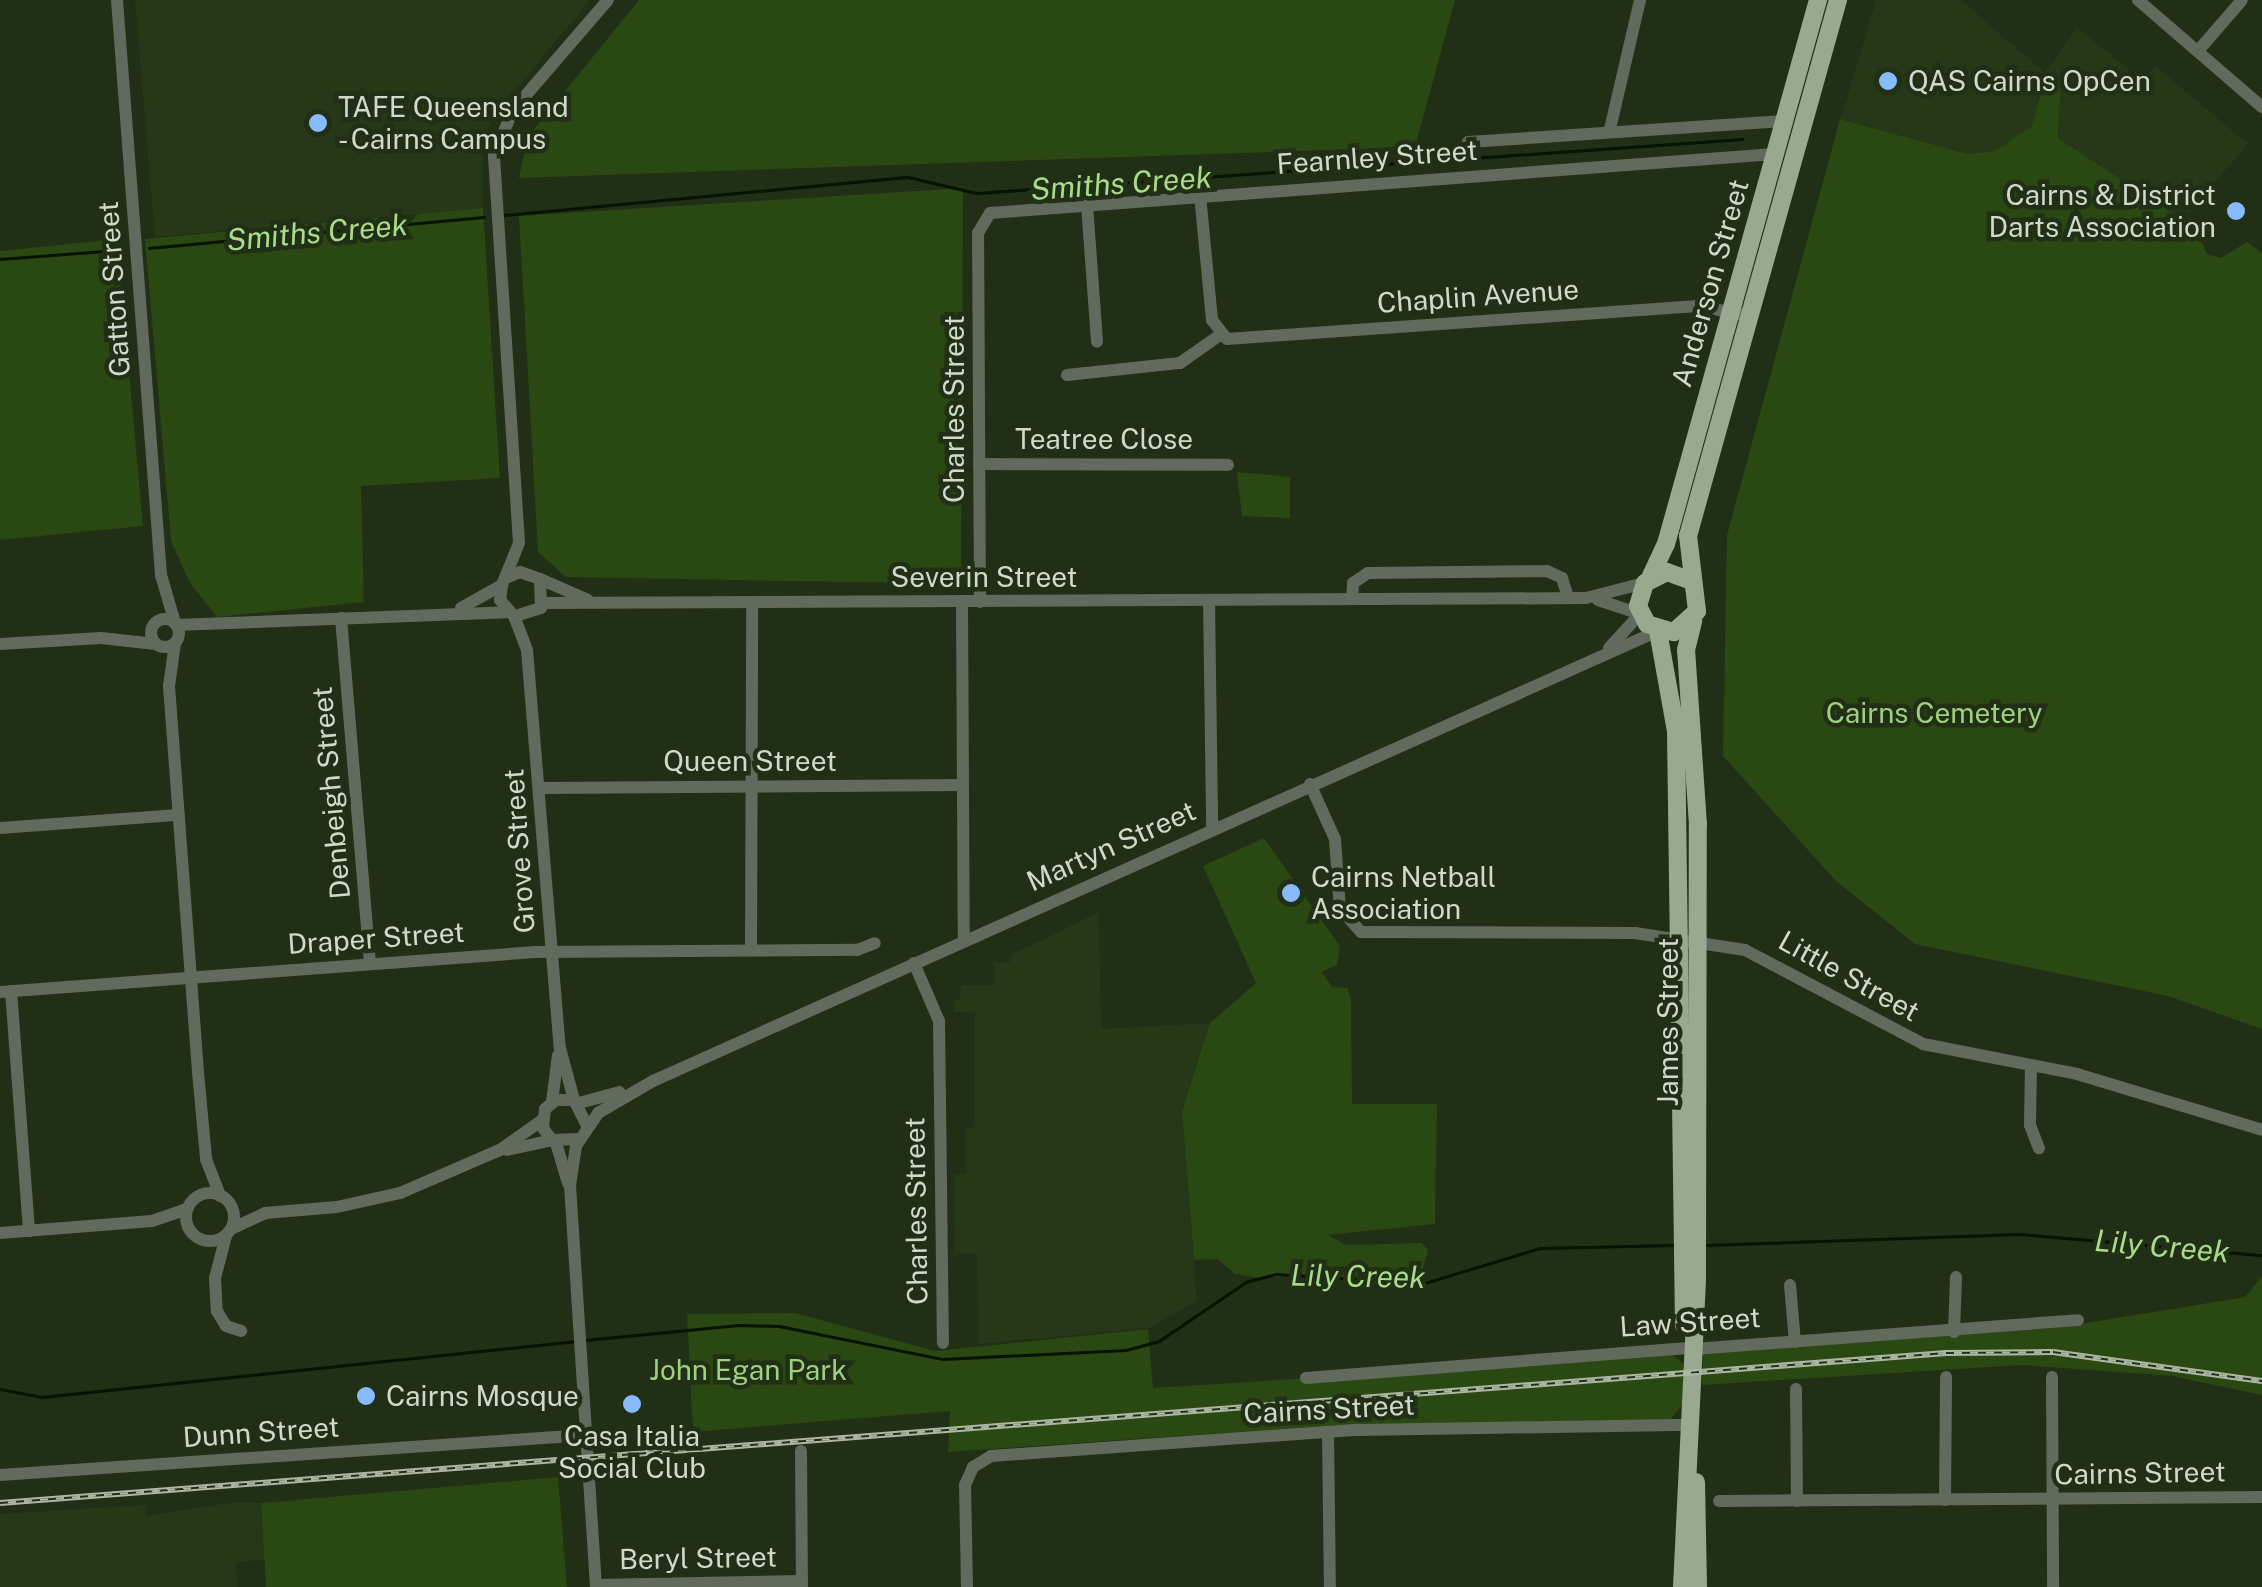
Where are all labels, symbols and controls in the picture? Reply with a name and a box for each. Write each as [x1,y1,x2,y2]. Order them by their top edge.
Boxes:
place label: QAS Cairns OpCen [1908,64,2151,98]
marker: QAS Cairns OpCen [1877,70,1899,92]
place label: TAFE Queensland - Cairns Campus [338,90,569,156]
marker: TAFE Queensland - Cairns Campus [307,112,329,134]
street label: Fearnley Street [1275,133,1479,181]
water label: Smiths Creek [1029,159,1213,207]
street label: Anderson Street [1664,175,1756,391]
place label: Cairns & District Darts Association [1989,178,2216,244]
street label: Gatton Street [91,200,137,378]
marker: Cairns & District Darts Association [2225,200,2247,222]
water label: Smiths Creek [225,206,409,258]
street label: Chaplin Avenue [1376,272,1580,320]
street label: Charles Street [937,315,971,503]
street label: Teatree Close [1015,422,1193,456]
street label: Severin Street [891,560,1077,594]
street label: Denbeigh Street [305,685,357,901]
park label: Cairns Cemetery [1826,696,2042,730]
street label: Queen Street [663,744,837,778]
street label: Grove Street [496,767,542,935]
street label: Martyn Street [1021,794,1201,898]
place label: Cairns Netball Association [1311,860,1496,926]
marker: Cairns Netball Association [1280,882,1302,904]
street label: Draper Street [286,915,466,961]
street label: Little Street [1773,924,1925,1028]
street label: James Street [1651,937,1685,1107]
street label: Charles Street [898,1117,934,1305]
water label: Lily Creek [2093,1222,2231,1270]
water label: Lily Creek [1290,1257,1426,1295]
street label: Law Street [1618,1300,1762,1344]
park label: John Egan Park [649,1353,847,1387]
place label: Cairns Mosque [386,1379,579,1413]
marker: Cairns Mosque [355,1385,377,1407]
street label: Cairns Street [1243,1388,1415,1430]
marker: Casa Italia Social Club [621,1393,643,1415]
street label: Dunn Street [182,1410,340,1454]
place label: Casa Italia Social Club [558,1419,706,1485]
street label: Cairns Street [2054,1455,2226,1491]
street label: Beryl Street [619,1540,777,1576]

